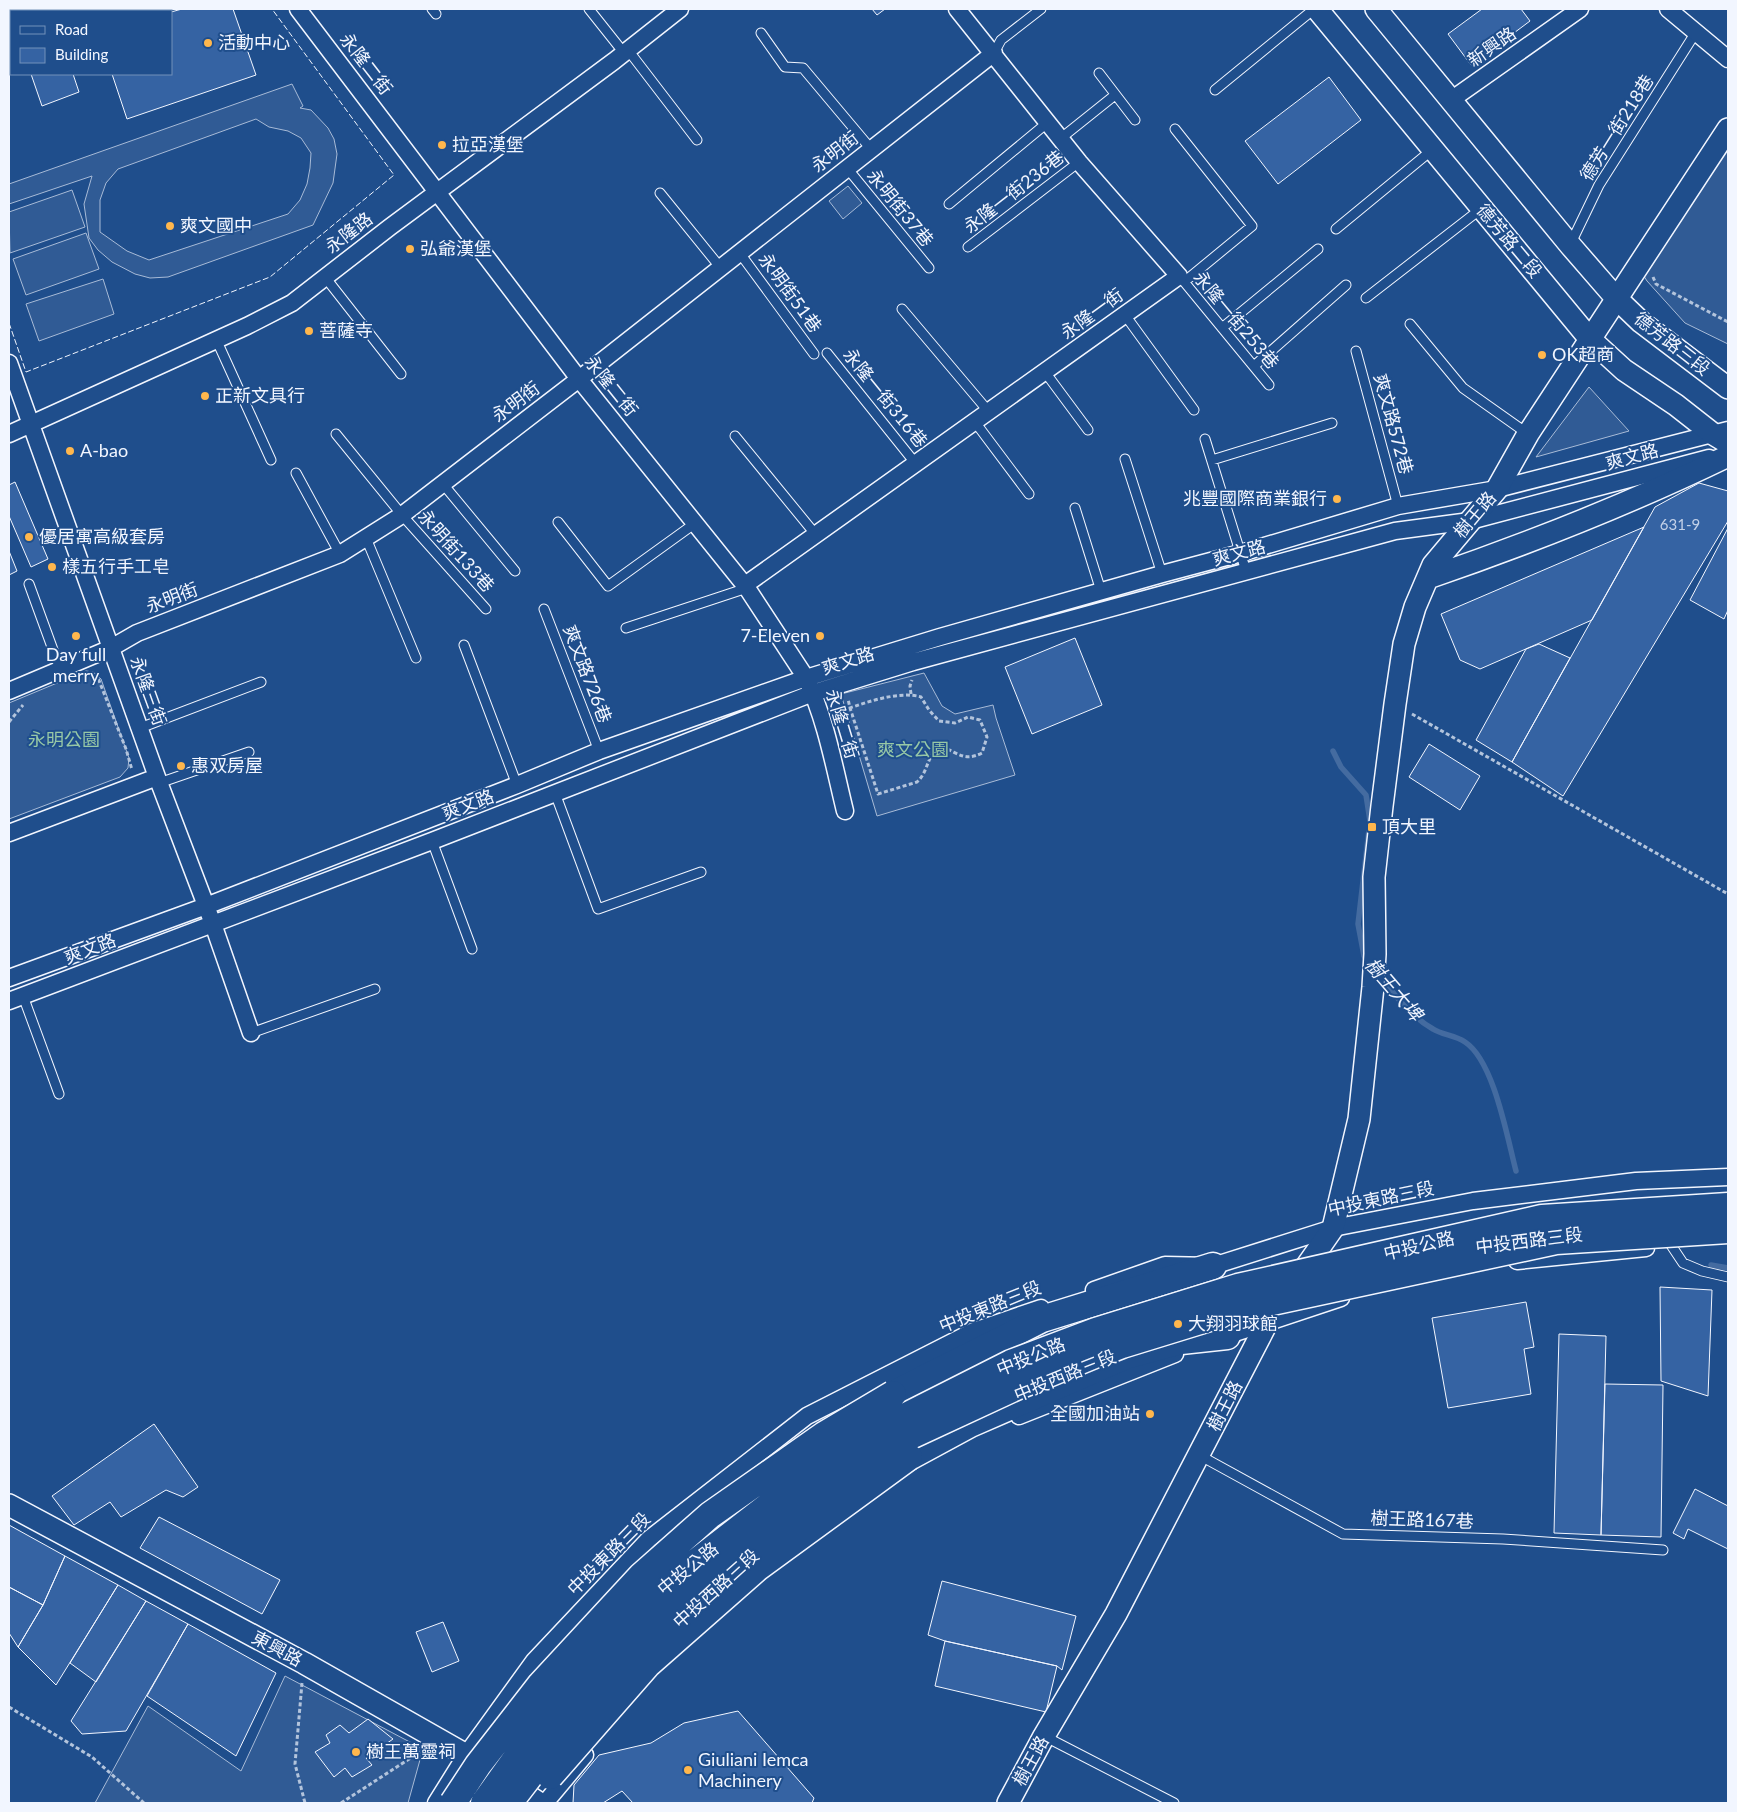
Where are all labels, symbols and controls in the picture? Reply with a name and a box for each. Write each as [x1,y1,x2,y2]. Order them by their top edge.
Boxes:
legend [10,10,172,75]
text: Road [55,20,88,38]
street label: 新興路 [1463,22,1520,71]
street label: 永隆二街 [336,28,398,99]
place label: 活動中心 [218,31,290,53]
marker: 活動中心 [202,37,214,49]
text: Building [55,45,108,63]
street label: 德芳一街218巷 [1575,70,1658,185]
street label: 永明街 [806,126,862,177]
place label: 拉亞漢堡 [452,133,524,155]
marker: 拉亞漢堡 [436,139,448,151]
street label: 永隆一街236巷 [959,145,1068,237]
street label: 永明街37巷 [863,164,939,250]
street label: 德芳路二段 [1472,199,1547,282]
street label: 永隆路 [320,207,376,258]
place label: 爽文國中 [180,214,252,236]
marker: 爽文國中 [164,220,176,232]
place label: 弘爺漢堡 [420,237,492,259]
marker: 弘爺漢堡 [404,243,416,255]
street label: 永明街51巷 [755,248,827,336]
street label: 永隆一街253巷 [1189,266,1284,373]
street label: 永隆一街 [1056,283,1127,343]
street label: 德芳路三段 [1630,307,1715,380]
place label: 菩薩寺 [319,319,373,341]
marker: 菩薩寺 [303,325,315,337]
street label: 永隆一街316巷 [839,343,933,451]
place label: OK超商 [1552,343,1614,365]
marker: OK超商 [1536,349,1548,361]
street label: 永隆二街 [581,350,643,420]
street label: 爽文路572巷 [1370,371,1418,476]
street label: 永明街 [487,376,544,426]
place label: 正新文具行 [215,384,305,406]
marker: 正新文具行 [199,390,211,402]
street label: 爽文路 [1603,438,1661,474]
place label: A-bao [80,439,128,461]
marker: A-bao [64,445,76,457]
place label: 兆豐國際商業銀行 [1183,487,1327,509]
street label: 樹王路 [1448,487,1500,542]
marker: 兆豐國際商業銀行 [1331,493,1343,505]
street label: 永明街133巷 [414,505,499,596]
house number: 631-9 [1660,515,1700,533]
place label: 優居寓高級套房 [39,525,165,547]
marker: 優居寓高級套房 [23,531,35,543]
street label: 爽文路 [1210,534,1268,570]
place label: 樣五行手工皂 [62,555,170,577]
marker: 樣五行手工皂 [46,561,58,573]
street label: 永明街 [142,577,201,617]
street label: 爽文路726巷 [559,621,617,726]
place label: 7-Eleven [740,624,810,646]
marker: Day full merry [70,630,82,642]
marker: 7-Eleven [814,630,826,642]
street label: 爽文路 [819,642,877,678]
place label: Day full merry [46,643,106,686]
street label: 永隆三街 [126,653,172,728]
street label: 永隆二街 [822,686,864,761]
park label: 永明公園 [28,728,100,750]
park label: 爽文公園 [877,738,949,760]
place label: 惠双房屋 [191,754,263,776]
marker: 惠双房屋 [175,760,187,772]
street label: 爽文路 [438,784,497,824]
place label: 頂大里 [1382,815,1436,837]
marker: 頂大里 [1366,821,1378,833]
street label: 爽文路 [60,928,119,968]
water label: 樹王大埤 [1361,952,1429,1026]
street label: 中投東路三段 [1326,1176,1436,1220]
street label: 中投西路三段 [1474,1223,1584,1258]
street label: 中投公路 [1381,1226,1456,1264]
street label: 中投東路三段 [935,1276,1044,1337]
place label: 大翔羽球館 [1188,1312,1278,1334]
marker: 大翔羽球館 [1172,1318,1184,1330]
street label: 中投公路 [993,1332,1068,1380]
street label: 中投西路三段 [1010,1345,1119,1406]
street label: 樹王路 [1202,1376,1246,1435]
place label: 全國加油站 [1050,1402,1140,1424]
marker: 全國加油站 [1144,1408,1156,1420]
street label: 樹王路167巷 [1370,1506,1474,1532]
street label: 中投東路三段 [562,1507,654,1599]
street label: 中投公路 [652,1537,722,1599]
street label: 中投西路三段 [668,1544,763,1633]
street label: 東興路 [248,1626,306,1671]
street label: 樹王路 [1007,1732,1053,1789]
place label: 樹王萬靈祠 [366,1740,456,1762]
marker: 樹王萬靈祠 [350,1746,362,1758]
place label: Giuliani Iemca Machinery [698,1748,809,1791]
marker: Giuliani Iemca Machinery [682,1764,694,1776]

